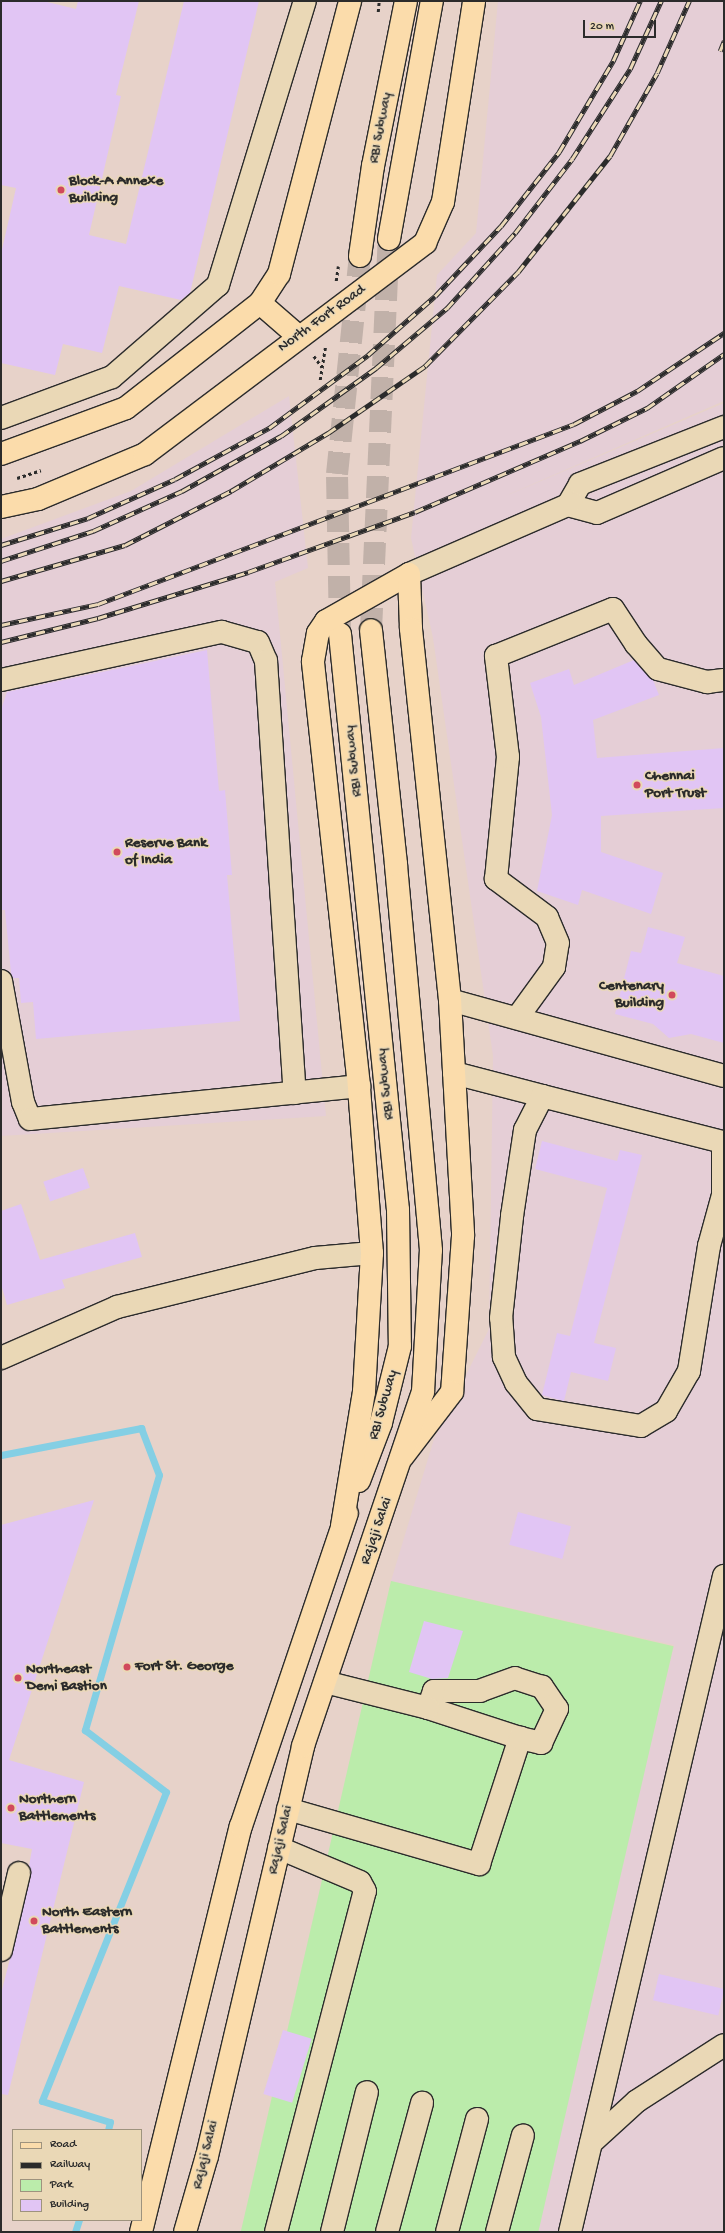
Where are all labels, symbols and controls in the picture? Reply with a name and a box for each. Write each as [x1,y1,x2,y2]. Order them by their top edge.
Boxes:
scale bar [585,12,658,38]
text: 20 m [590,20,614,34]
street label: RBI Subway [365,91,397,165]
place label: Block-A Annexe Building [69,172,163,207]
marker: Block-A Annexe Building [56,185,66,195]
street label: North Fort Road [275,281,369,357]
street label: RBI Subway [341,724,367,798]
place label: Chennai Port Trust [645,767,706,802]
marker: Chennai Port Trust [632,780,642,790]
place label: Reserve Bank of India [125,834,207,869]
marker: Reserve Bank of India [112,847,122,857]
place label: Centenary Building [599,977,664,1012]
marker: Centenary Building [667,990,677,1000]
street label: RBI Subway [373,1047,399,1121]
street label: RBI Subway [365,1368,403,1442]
street label: Rajaji Salai [357,1495,397,1567]
place label: Fort St. George [135,1658,233,1676]
place label: Northeast Demi Bastion [26,1660,107,1695]
marker: Fort St. George [122,1662,132,1672]
marker: Northeast Demi Bastion [13,1673,23,1683]
place label: Northern Battlements [19,1790,95,1825]
marker: Northern Battlements [6,1803,16,1813]
street label: Rajaji Salai [264,1804,298,1876]
place label: North Eastern Battlements [42,1903,132,1938]
marker: North Eastern Battlements [29,1916,39,1926]
street label: Rajaji Salai [189,2119,223,2191]
legend [12,2129,142,2221]
text: Road [50,2138,76,2152]
text: Railway [50,2158,90,2172]
text: Park [50,2178,73,2192]
text: Building [50,2198,89,2212]

